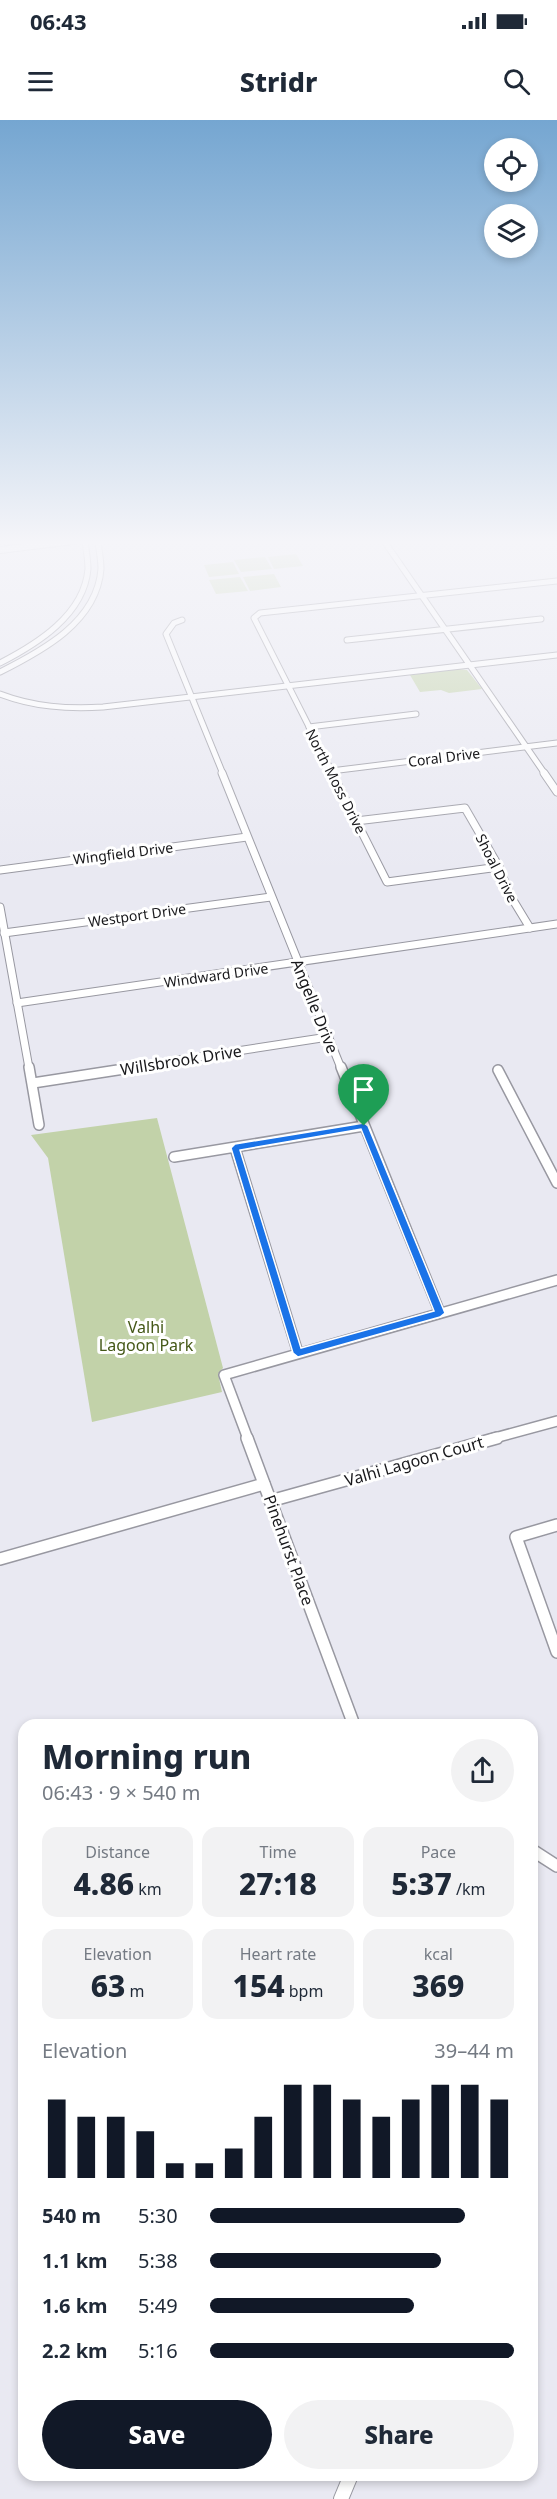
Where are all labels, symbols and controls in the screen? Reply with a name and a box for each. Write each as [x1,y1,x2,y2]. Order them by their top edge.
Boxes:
text: 06:43 [30,6,87,36]
text: Stridr [240,63,317,100]
icon: menu [24,65,57,98]
icon: search [500,65,533,98]
map controls [484,138,538,258]
button: locate [484,138,538,192]
button: layers [484,204,538,258]
street label: North Moss Drive [301,725,371,837]
street label: Coral Drive [407,743,481,771]
street label: Shoal Drive [472,830,522,906]
street label: Wingfield Drive [72,837,174,869]
street label: Westport Drive [87,899,187,931]
street label: Angelle Drive [286,956,344,1056]
street label: Windward Drive [163,958,269,992]
street label: Willsbrook Drive [119,1040,243,1080]
pin [338,1064,389,1126]
icon: arrive [347,1073,380,1106]
park label: Valhi Lagoon Park [99,1316,194,1356]
street label: Valhi Lagoon Court [342,1431,486,1491]
street label: Pinehurst Place [259,1492,319,1608]
text: Morning run [42,1734,251,1779]
button: share [451,1739,514,1802]
text: 06:43 · 9 × 540 m [42,1779,200,1806]
text: Distance [85,1841,150,1863]
text: Time [259,1841,297,1863]
text: Pace [421,1841,456,1863]
text: 4.86 [74,1863,134,1904]
text: 27:18 [239,1863,317,1904]
text: 5:37 [391,1863,452,1904]
text: km [134,1878,162,1900]
text: /km [452,1878,485,1900]
text: Elevation [84,1943,152,1965]
text: Heart rate [240,1943,316,1965]
text: kcal [424,1943,453,1965]
text: 63 [91,1965,125,2006]
text: 154 [233,1965,285,2006]
text: 369 [412,1965,464,2006]
text: m [125,1980,145,2002]
text: bpm [285,1980,323,2002]
text: Elevation [42,2037,127,2064]
text: 39–44 m [434,2037,514,2064]
text: 540 m [42,2202,101,2229]
text: 5:30 [138,2202,178,2229]
text: 1.1 km [42,2247,108,2274]
text: 5:38 [138,2247,178,2274]
text: 1.6 km [42,2292,108,2319]
text: 5:49 [138,2292,178,2319]
text: 2.2 km [42,2337,108,2364]
text: 5:16 [138,2337,178,2364]
button: Save [42,2400,272,2469]
button: Share [284,2400,514,2469]

